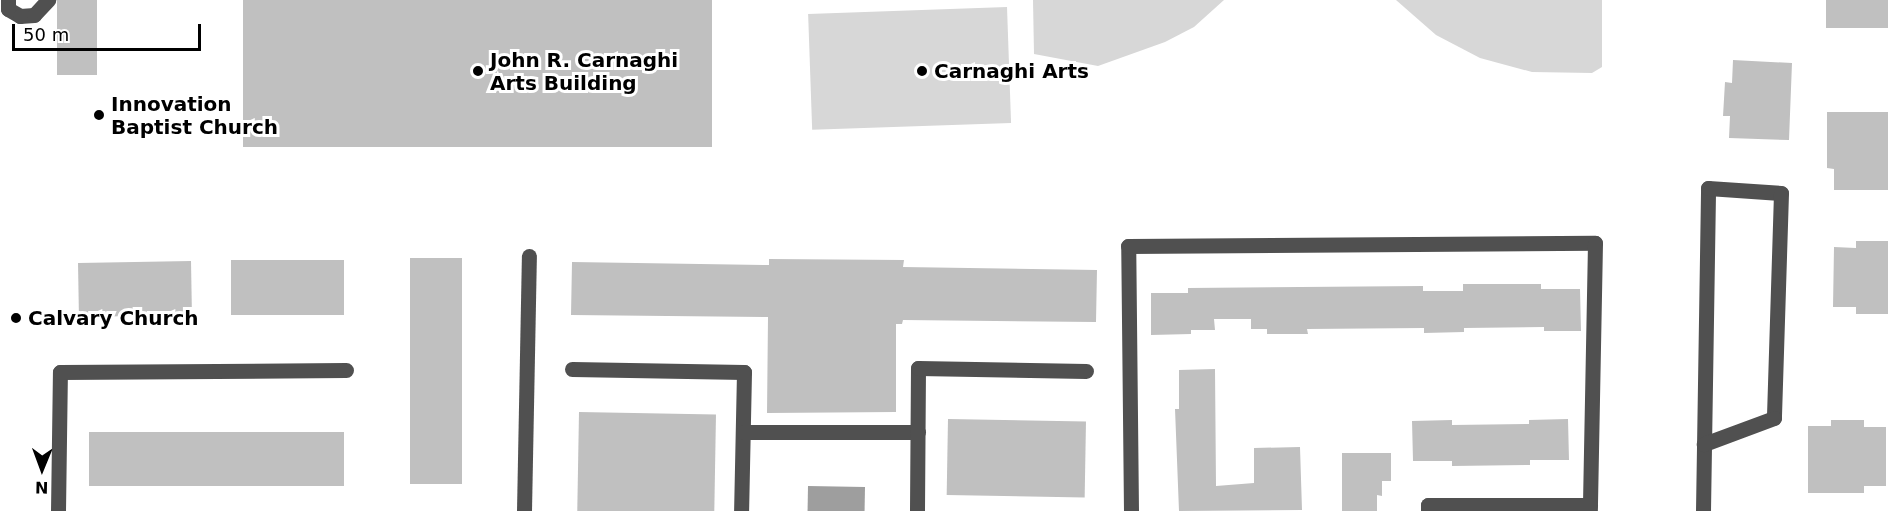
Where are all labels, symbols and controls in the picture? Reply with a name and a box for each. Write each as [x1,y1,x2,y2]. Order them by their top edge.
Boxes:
scale bar [15,12,204,50]
text: 50 m [23,24,69,45]
place label: John R. Carnaghi Arts Building [490,48,678,95]
place label: Carnaghi Arts [934,59,1089,83]
marker: John R. Carnaghi Arts Building [471,64,485,78]
marker: Carnaghi Arts [915,64,929,78]
place label: Innovation Baptist Church [111,92,278,139]
marker: Innovation Baptist Church [92,108,106,122]
place label: Calvary Church [28,306,199,330]
marker: Calvary Church [9,311,23,325]
north arrow [12,439,72,499]
text: N [35,478,49,497]

